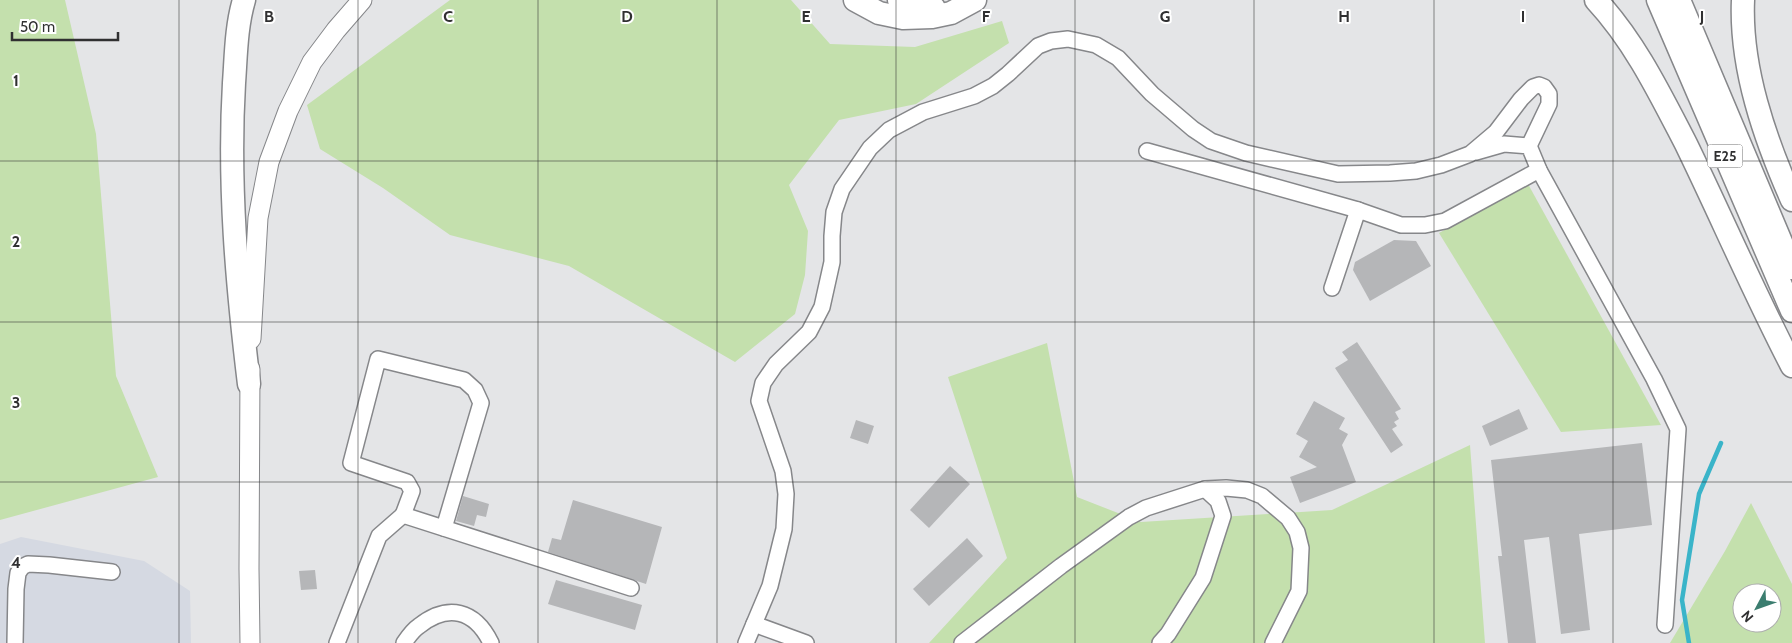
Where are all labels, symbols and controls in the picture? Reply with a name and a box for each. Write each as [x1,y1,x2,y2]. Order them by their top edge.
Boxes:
text: B [264,7,274,26]
text: C [443,7,453,26]
text: D [621,7,633,26]
text: E [801,7,811,26]
text: F [982,7,991,26]
text: G [1160,7,1170,26]
text: H [1338,7,1350,26]
text: I [1521,7,1525,26]
text: J [1699,7,1704,26]
scale bar [12,10,119,42]
text: 50 m [20,18,55,36]
text: 1 [13,71,19,90]
road number: E25 [1708,144,1742,168]
text: 2 [12,232,20,251]
text: 3 [12,393,20,412]
text: 4 [11,553,21,572]
north arrow [1732,583,1782,633]
text: N [1737,607,1757,626]

